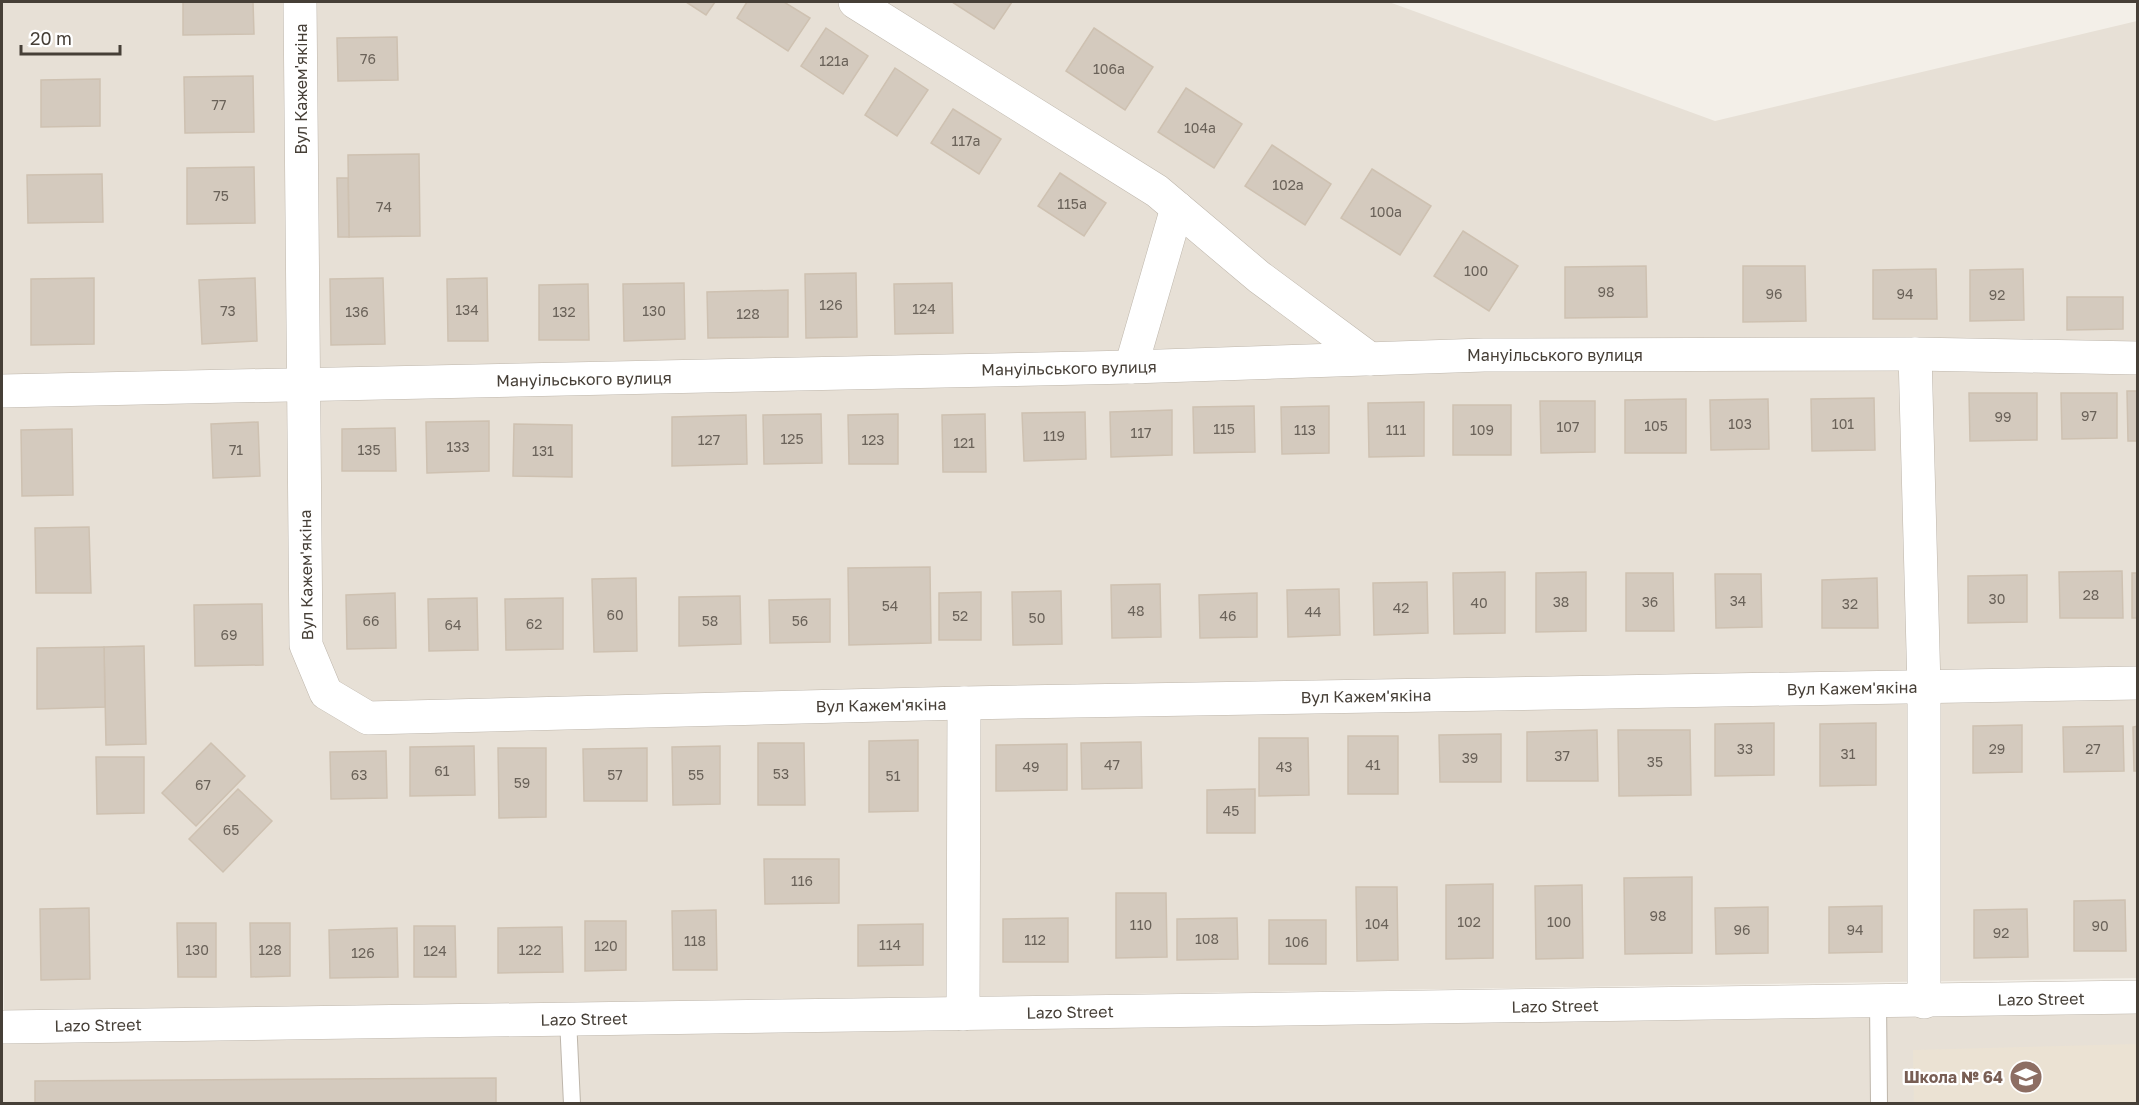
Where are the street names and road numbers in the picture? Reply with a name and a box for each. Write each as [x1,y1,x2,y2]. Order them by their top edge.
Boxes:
street label: Вул Кажем'якіна [291,24,311,154]
street label: Мануільського вулиця [1467,345,1643,365]
street label: Мануільського вулиця [981,356,1157,380]
street label: Мануільського вулиця [496,367,672,391]
street label: Вул Кажем'якіна [295,509,317,641]
street label: Вул Кажем'якіна [1786,677,1918,699]
street label: Вул Кажем'якіна [1300,685,1432,707]
street label: Вул Кажем'якіна [815,694,947,716]
street label: Lazo Street [1997,988,2085,1010]
street label: Lazo Street [1511,995,1599,1017]
street label: Lazo Street [1026,1001,1114,1023]
street label: Lazo Street [540,1008,628,1030]
street label: Lazo Street [54,1014,142,1036]

